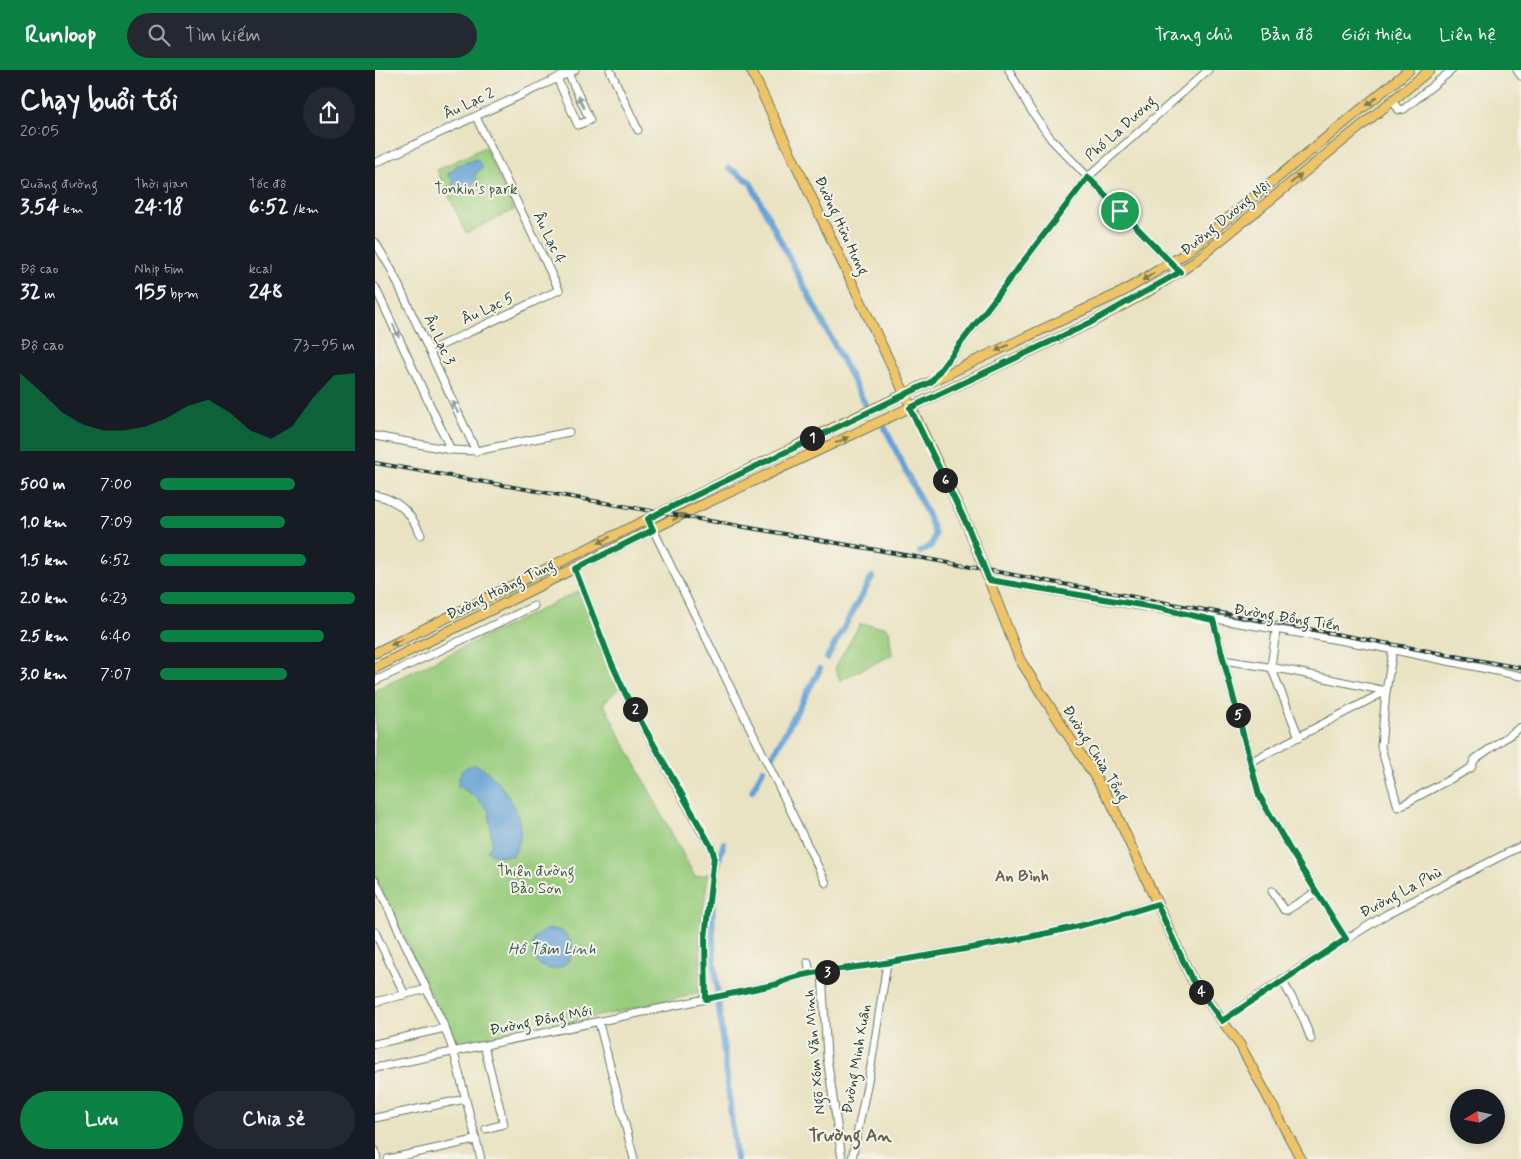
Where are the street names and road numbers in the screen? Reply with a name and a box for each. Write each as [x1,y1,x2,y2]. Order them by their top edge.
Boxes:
street label: Âu Lạc 2 [440,84,498,124]
street label: Phố La Dương [1081,92,1161,167]
street label: Đường Hữu Hưng [808,173,873,279]
street label: Đường Dương Nội [1177,175,1276,261]
street label: Âu Lạc 4 [528,209,570,268]
street label: Âu Lạc 5 [459,288,517,330]
street label: Âu Lạc 3 [419,312,459,369]
street label: Đường Hoàng Tùng [443,555,559,626]
street label: Đường Đồng Tiến [1232,600,1342,637]
street label: Đường Chùa Tổng [1056,702,1133,807]
street label: Đường La Phù [1357,863,1446,924]
street label: Ngõ Xóm Văn Minh [800,988,831,1116]
street label: Đường Đồng Mới [488,1001,594,1042]
street label: Đường Minh Xuân [838,1003,877,1115]

